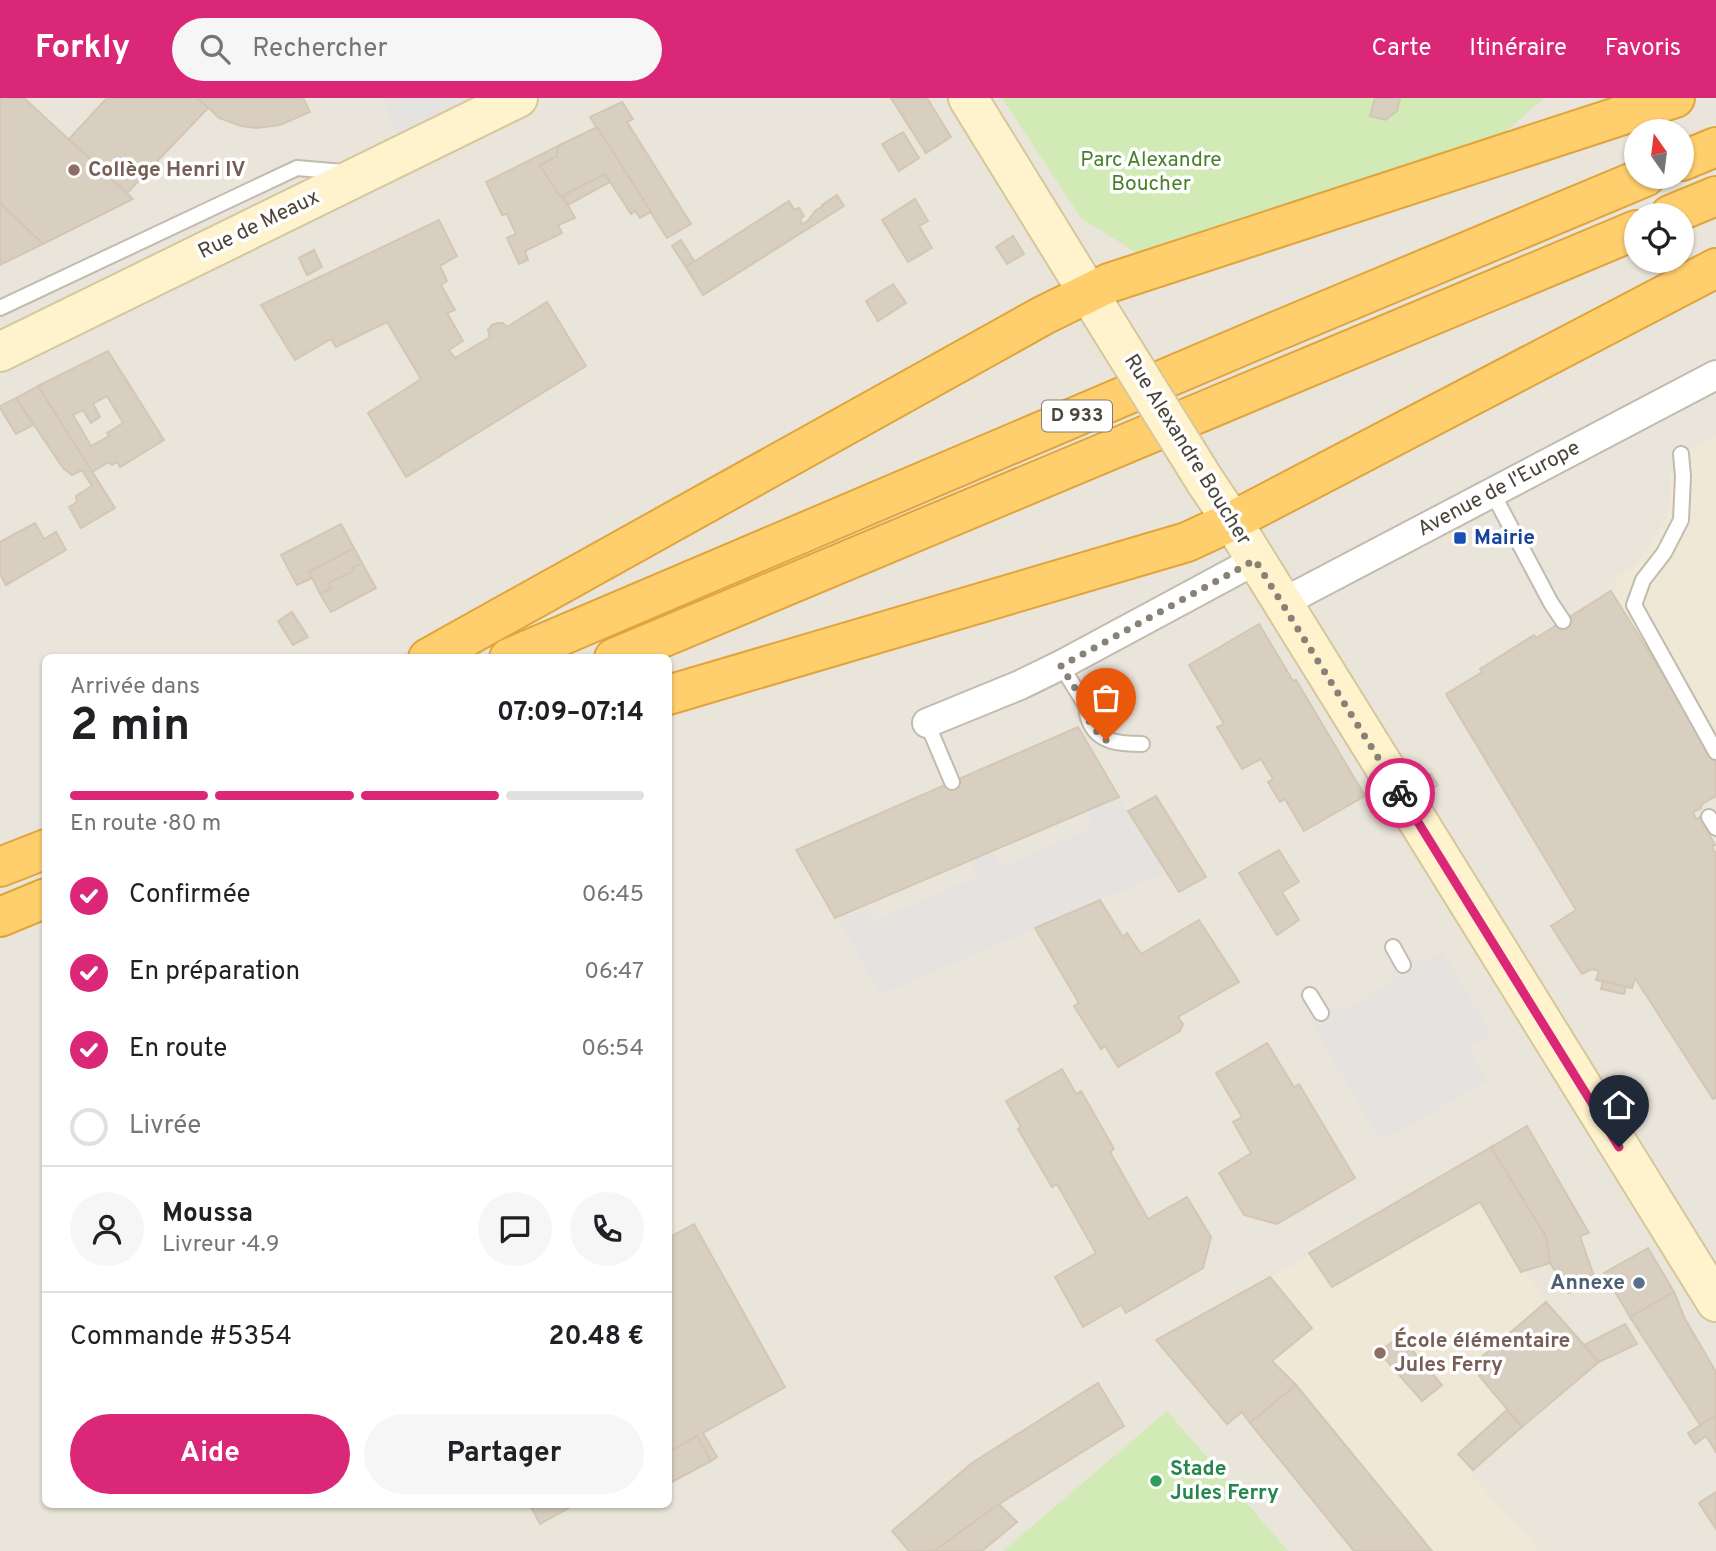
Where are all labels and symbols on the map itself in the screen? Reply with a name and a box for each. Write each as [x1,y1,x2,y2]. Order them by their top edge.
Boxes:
north arrow [1624,119,1694,189]
park label: Parc Alexandre Boucher [1080,147,1222,198]
place label: Collège Henri IV [88,157,245,184]
marker: Collège Henri IV [66,162,82,178]
street label: Rue de Meaux [194,184,324,266]
street label: Rue Alexandre Boucher [1117,349,1257,551]
road number: D 933 [1042,400,1112,432]
street label: Avenue de l'Europe [1413,435,1585,543]
place label: Mairie [1474,525,1535,552]
marker: Mairie [1452,530,1468,546]
pin [1076,668,1136,740]
courier [1365,758,1435,828]
pin [1589,1075,1649,1147]
place label: Annexe [1550,1270,1625,1297]
marker: Annexe [1631,1275,1647,1291]
place label: École élémentaire Jules Ferry [1394,1327,1570,1379]
marker: École élémentaire Jules Ferry [1372,1345,1388,1361]
place label: Stade Jules Ferry [1170,1456,1279,1507]
marker: Stade Jules Ferry [1148,1473,1164,1489]

